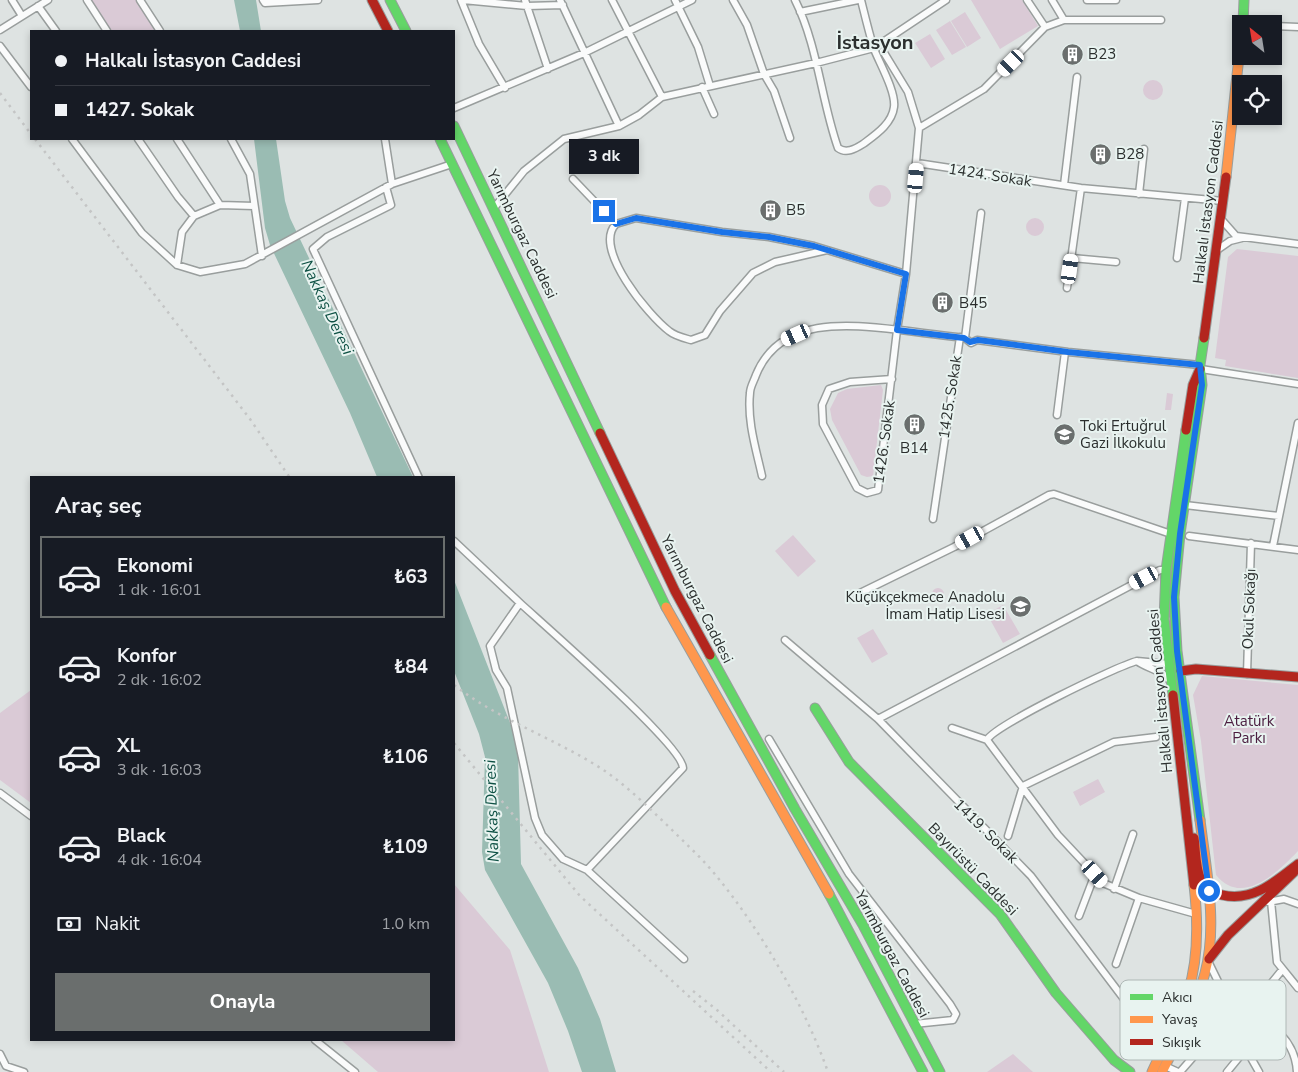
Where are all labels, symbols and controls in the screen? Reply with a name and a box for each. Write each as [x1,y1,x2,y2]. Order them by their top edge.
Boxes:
north arrow [1232,15,1282,65]
map controls [1232,15,1282,125]
district label: İstasyon [837,29,914,56]
building icon: B23 [1060,42,1084,66]
place label: B23 [1088,44,1116,64]
car [995,47,1026,79]
text: Halkalı İstasyon Caddesi [85,48,301,74]
button: locate [1232,75,1282,125]
text: 1427. Sokak [85,97,194,123]
street label: Halkalı İstasyon Caddesi [1188,119,1228,285]
callout: 3 dk [569,138,639,174]
building icon: B28 [1088,142,1112,166]
place label: B28 [1116,144,1144,164]
text: 3 dk [588,145,620,167]
street label: 1424. Sokak [947,159,1033,192]
car [907,162,924,194]
street label: Yarımburgaz Caddesi [482,165,562,302]
building icon: B5 [758,198,782,222]
route end [593,200,615,222]
place label: B5 [786,200,805,220]
car [1060,253,1079,285]
water label: Nakkaş Deresi [295,256,359,359]
building icon: B45 [931,291,955,315]
place label: B45 [959,293,987,313]
car [779,322,812,348]
street label: 1425. Sokak [934,354,967,440]
street label: 1426. Sokak [868,399,900,485]
building icon: B14 [902,413,926,437]
place label: Toki Ertuğrul Gazi İlkokulu [1080,416,1167,453]
school or university icon: Toki Ertuğrul Gazi İlkokulu [1052,423,1076,447]
place label: B14 [900,438,928,458]
text: Araç seç [55,491,141,521]
car [953,524,986,552]
street label: Yarımburgaz Caddesi [656,531,738,667]
text: Ekonomi [117,553,193,579]
icon: car [57,555,102,600]
text: ₺63 [394,564,428,590]
car [1127,564,1160,592]
street label: Okul Sokağı [1238,568,1260,650]
text: 1 dk · 16:01 [117,579,202,601]
place label: Küçükçekmece Anadolu İmam Hatip Lisesi [846,587,1005,624]
school or university icon: Küçükçekmece Anadolu İmam Hatip Lisesi [1009,594,1033,618]
street label: Halkalı İstasyon Caddesi [1143,608,1177,774]
text: Konfor [117,643,177,669]
icon: car [57,645,102,690]
text: ₺84 [394,654,428,680]
text: 2 dk · 16:02 [117,669,202,691]
park label: Atatürk Parkı [1224,711,1275,748]
text: XL [117,733,140,759]
icon: car [57,735,102,780]
text: ₺106 [382,744,428,770]
text: 3 dk · 16:03 [117,759,202,781]
water label: Nakkaş Deresi [479,759,505,863]
street label: 1419. Sokak [949,794,1023,868]
street label: Bayırüstü Caddesi [924,818,1022,920]
text: Black [117,823,166,849]
icon: car [57,825,102,870]
text: ₺109 [382,834,428,860]
text: 4 dk · 16:04 [117,849,202,871]
car [1079,858,1110,890]
route start [1198,880,1220,902]
street label: Yarımburgaz Caddesi [850,886,934,1021]
icon: cash [55,910,83,938]
text: Nakit [95,911,140,937]
text: 1.0 km [381,913,430,935]
button: Onayla [55,973,430,1031]
legend [1120,980,1286,1060]
text: Akıcı [1162,988,1192,1007]
text: Yavaş [1161,1010,1198,1029]
text: Sıkışık [1162,1033,1202,1052]

